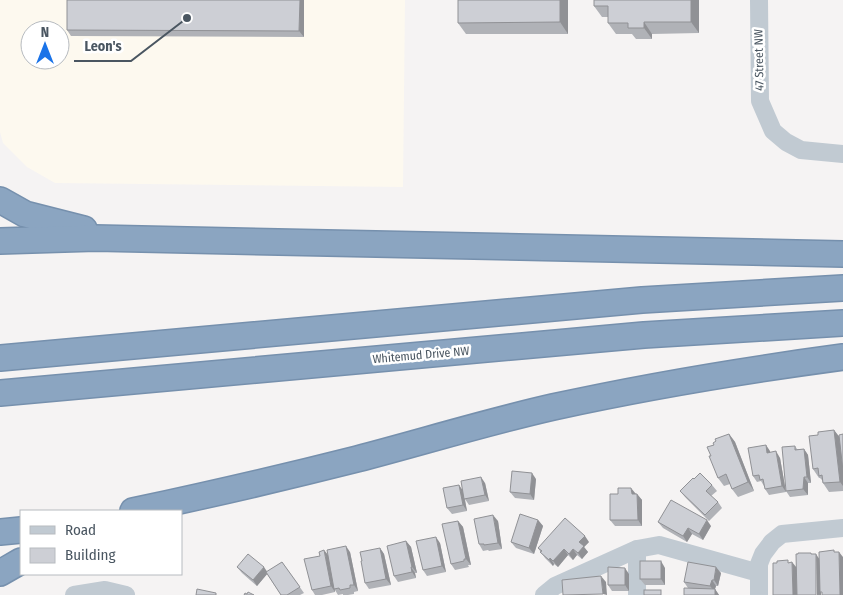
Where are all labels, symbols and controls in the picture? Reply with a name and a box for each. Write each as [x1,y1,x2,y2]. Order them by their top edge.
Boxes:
north arrow [20,20,70,70]
text: N [41,24,49,41]
street label: 47 Street NW [751,29,767,91]
callout: Leon's [74,32,131,61]
text: Leon's [84,38,122,55]
street label: Whitemud Drive NW [372,344,470,366]
legend [20,510,182,575]
text: Road [65,521,96,539]
text: Building [65,546,116,564]

